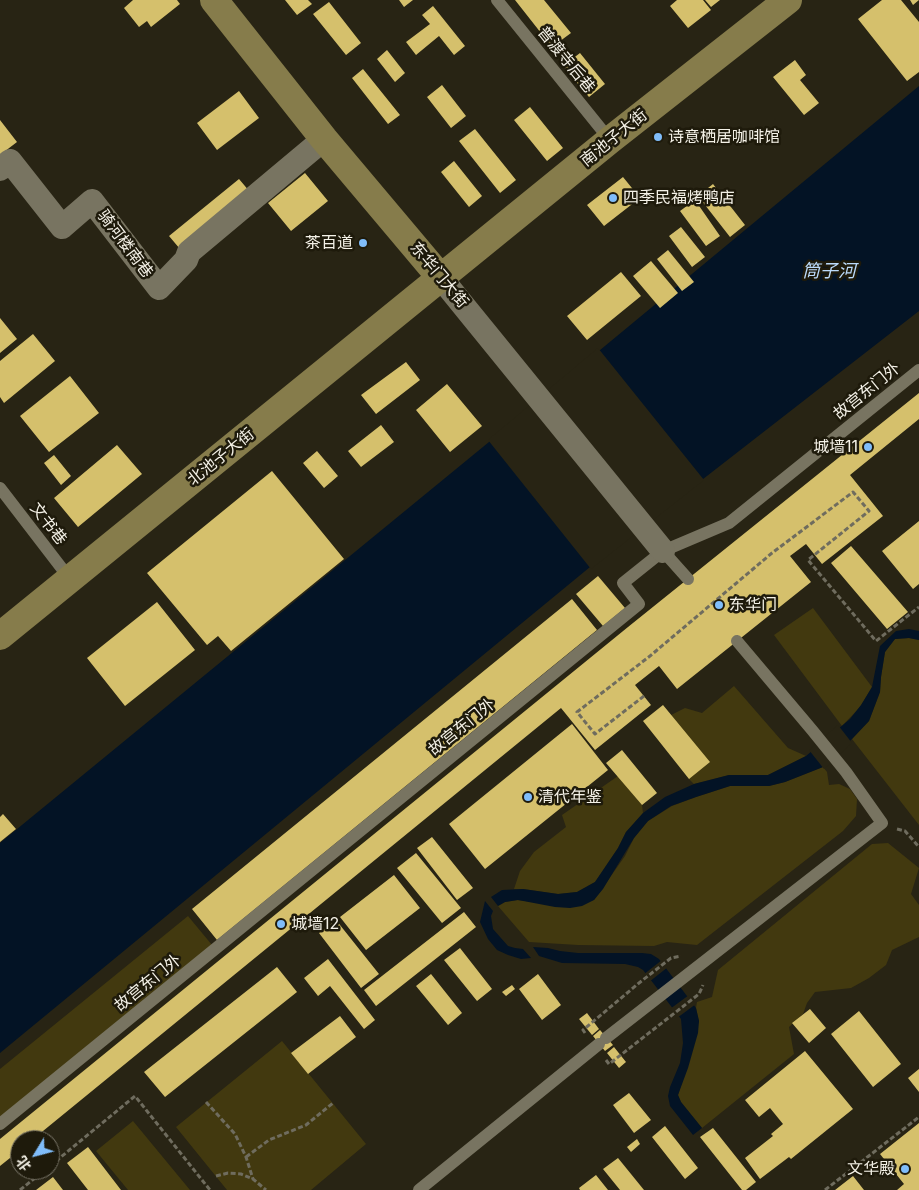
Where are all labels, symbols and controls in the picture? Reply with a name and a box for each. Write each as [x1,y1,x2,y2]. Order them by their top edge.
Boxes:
street label: 普渡寺后巷 [533,23,599,97]
street label: 南池子大街 [577,105,651,171]
place label: 诗意栖居咖啡馆 [668,127,780,147]
marker: 诗意栖居咖啡馆 [652,131,664,143]
place label: 四季民福烤鸭店 [623,188,735,208]
marker: 四季民福烤鸭店 [607,192,619,204]
street label: 骑河楼南巷 [93,206,157,282]
place label: 茶百道 [305,233,353,253]
marker: 茶百道 [357,237,369,249]
street label: 东华门大街 [406,238,472,312]
water label: 筒子河 [802,261,856,283]
street label: 故宫东门外 [830,358,904,424]
street label: 北池子大街 [184,424,258,490]
place label: 城墙11 [813,437,858,457]
marker: 城墙11 [862,441,874,453]
street label: 文书巷 [26,499,70,549]
place label: 东华门 [729,595,777,615]
marker: 东华门 [713,599,725,611]
street label: 故宫东门外 [425,694,499,760]
place label: 清代年鉴 [538,787,602,807]
marker: 清代年鉴 [522,791,534,803]
place label: 城墙12 [291,914,339,934]
marker: 城墙12 [275,918,287,930]
street label: 故宫东门外 [111,950,185,1016]
north arrow [10,1130,60,1180]
text: 北 [12,1153,34,1174]
place label: 文华殿 [847,1159,895,1179]
marker: 文华殿 [899,1163,911,1175]

